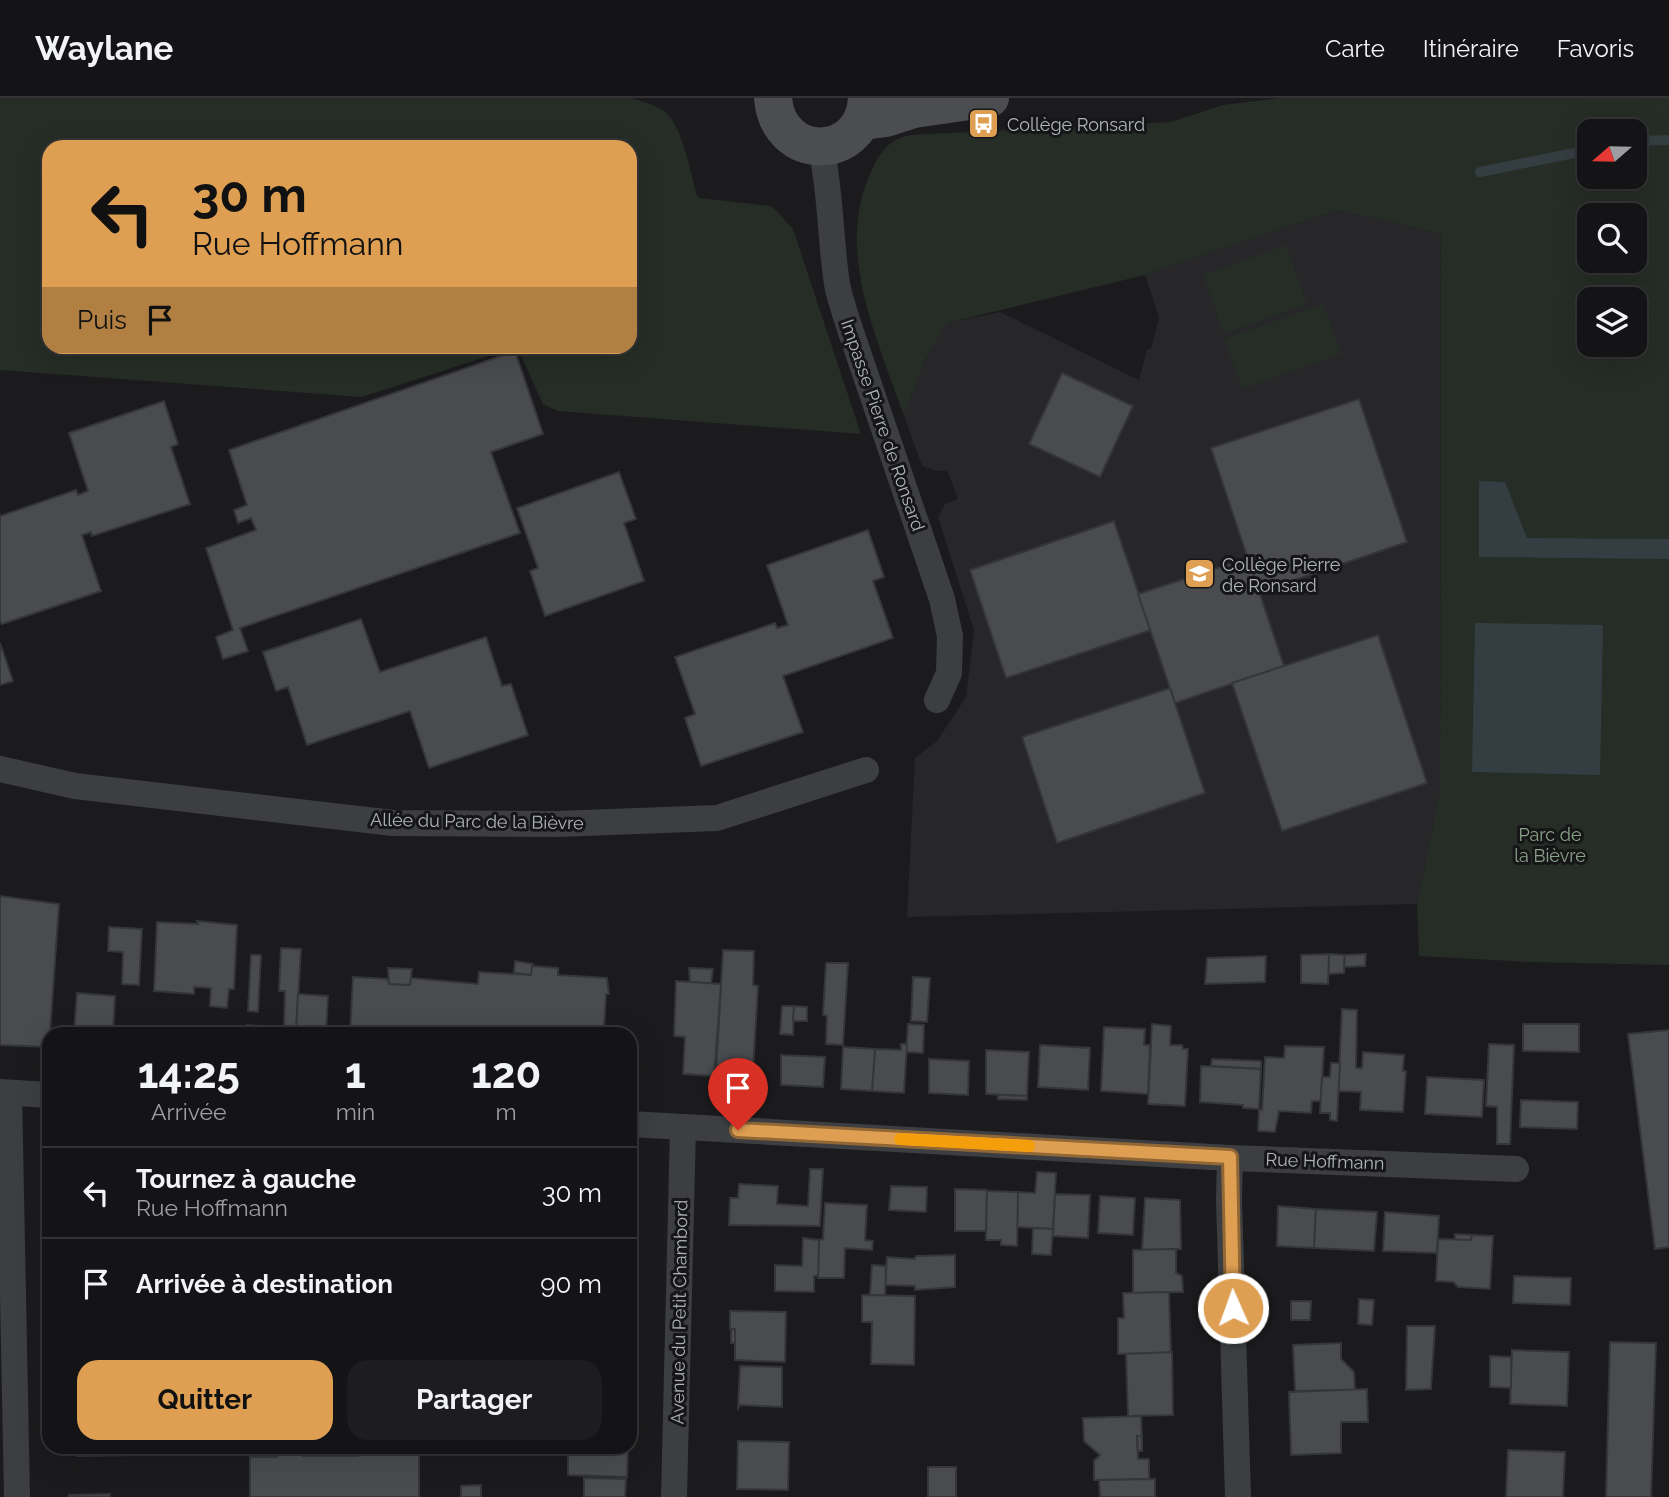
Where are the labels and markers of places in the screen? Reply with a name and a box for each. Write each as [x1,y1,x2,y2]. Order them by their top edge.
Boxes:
bus stop icon: Collège Ronsard [967,107,1001,141]
place label: Collège Ronsard [1007,114,1145,135]
place label: Collège Pierre de Ronsard [1222,554,1341,596]
school or university icon: Collège Pierre de Ronsard [1182,557,1216,591]
pin [708,1058,768,1130]

